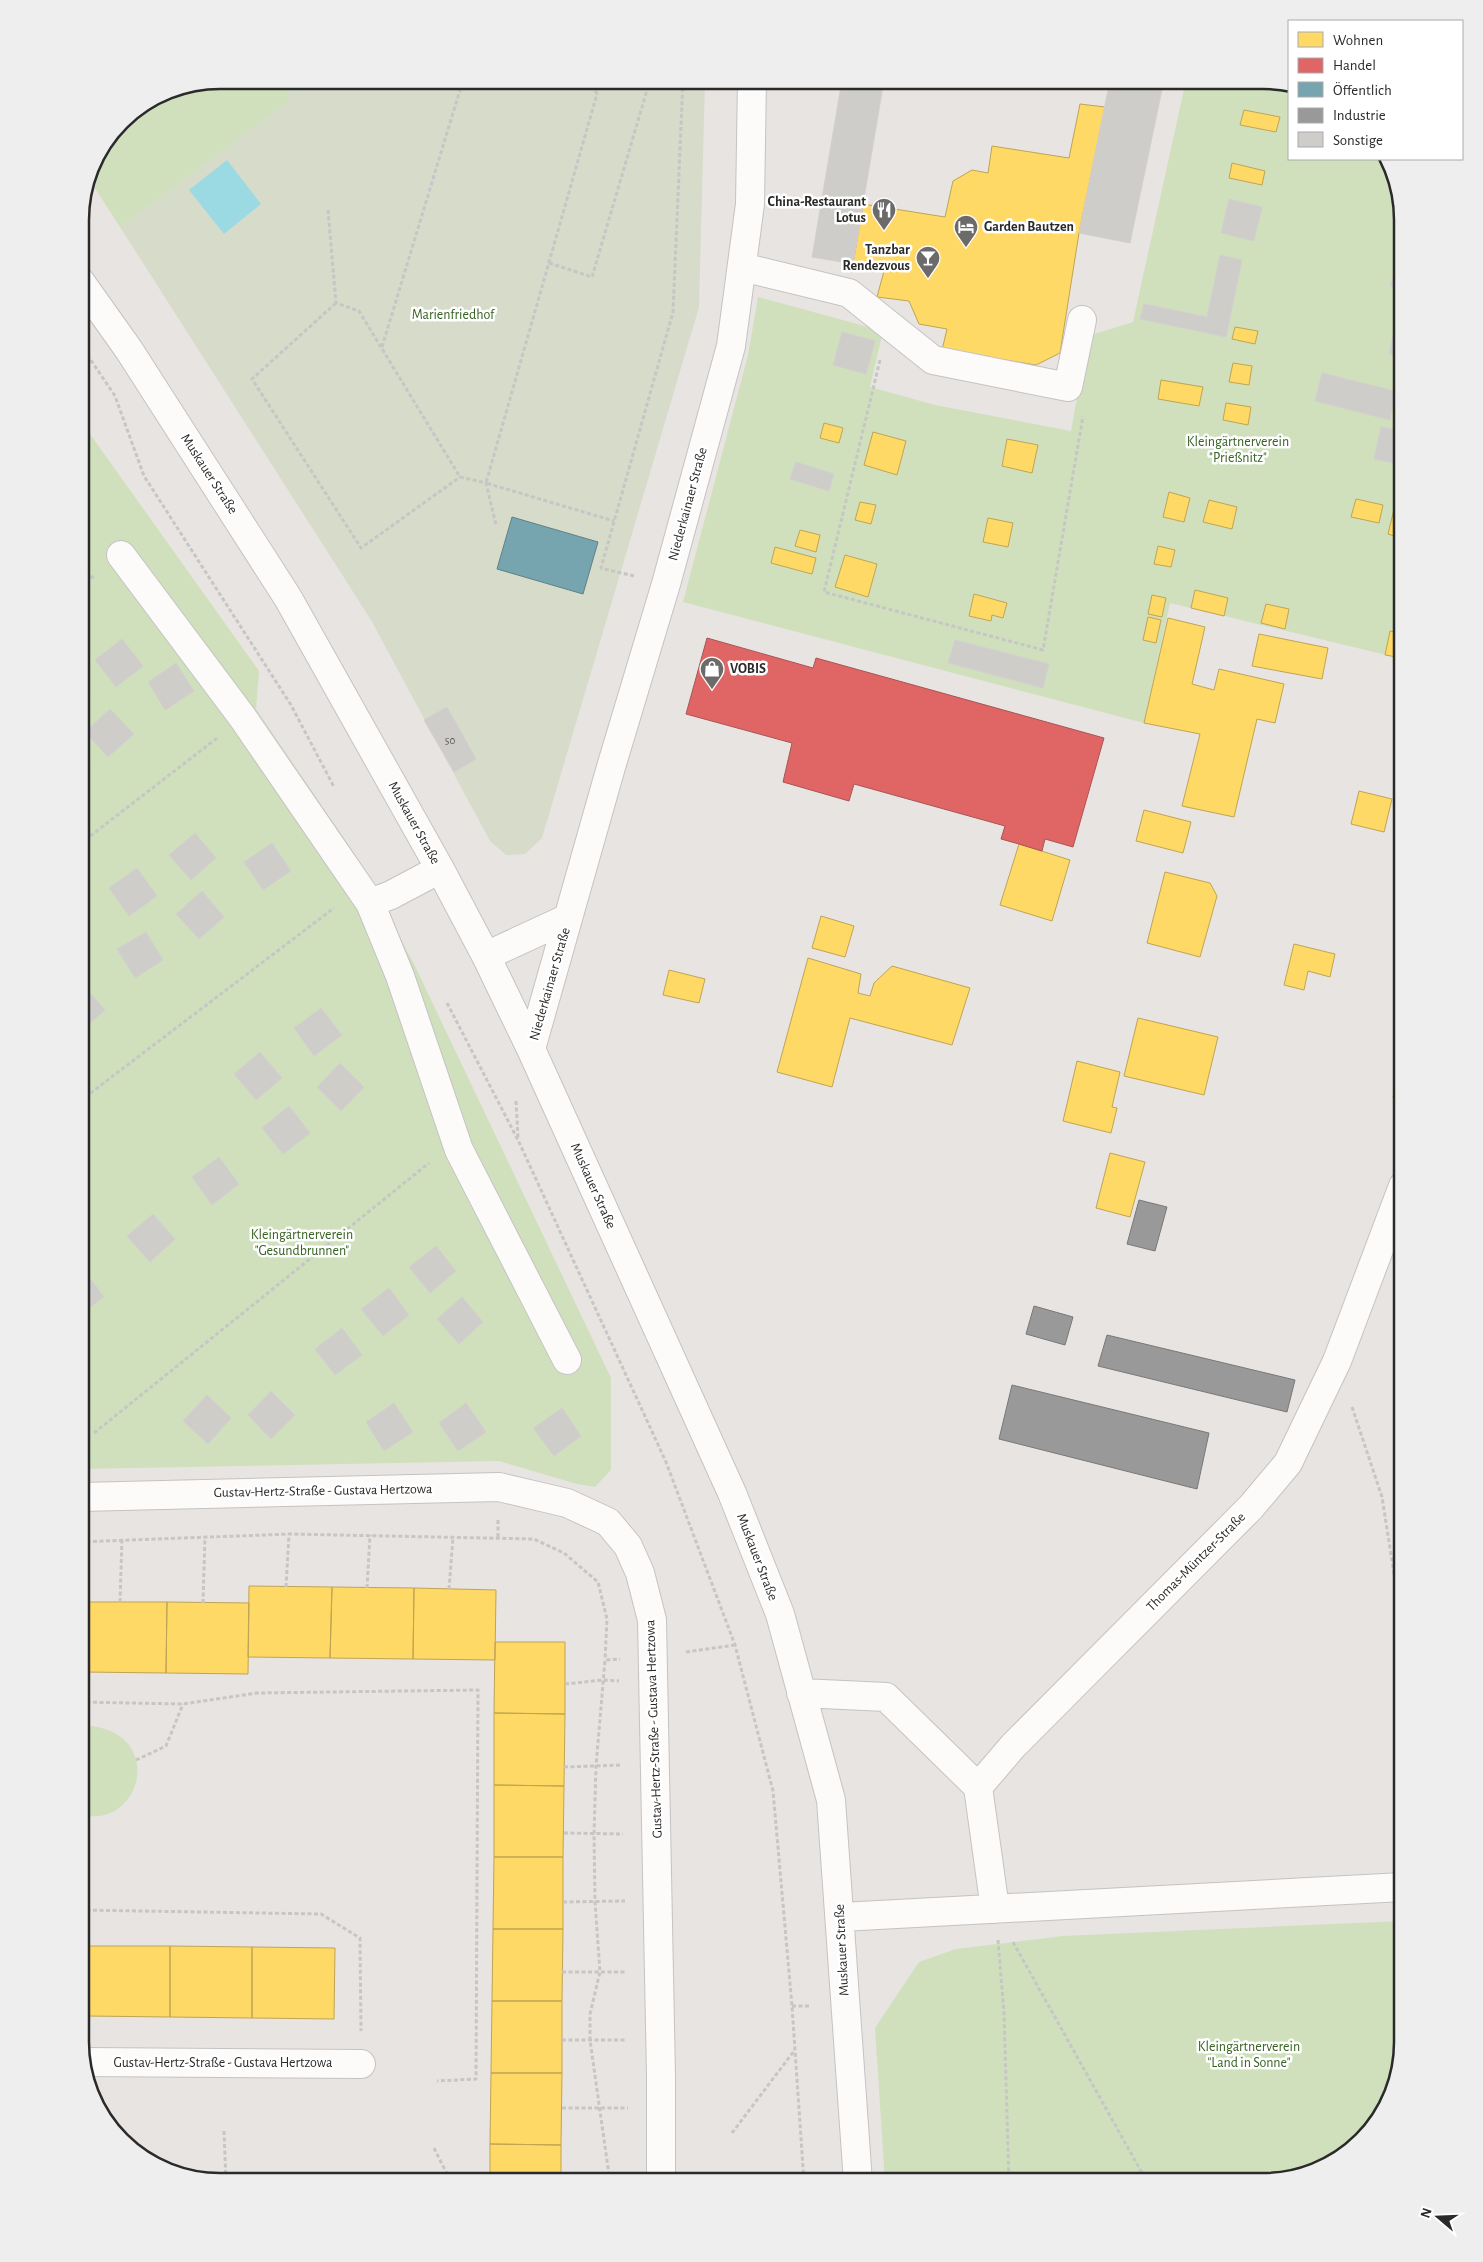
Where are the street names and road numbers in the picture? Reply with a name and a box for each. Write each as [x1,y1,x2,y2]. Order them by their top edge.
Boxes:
street label: Muskauer Straße [178,432,240,516]
street label: Niederkainaer Straße [666,446,710,562]
street label: Muskauer Straße [386,779,442,867]
street label: Niederkainaer Straße [527,926,573,1042]
street label: Muskauer Straße [568,1141,618,1231]
street label: Gustav-Hertz-Straße - Gustava Hertzowa [214,1482,433,1500]
street label: Thomas-Müntzer-Straße [1144,1510,1248,1614]
street label: Muskauer Straße [734,1511,780,1603]
street label: Gustav-Hertz-Straße - Gustava Hertzowa [643,1619,665,1839]
street label: Muskauer Straße [833,1904,851,1996]
street label: Gustav-Hertz-Straße - Gustava Hertzowa [114,2056,333,2070]

